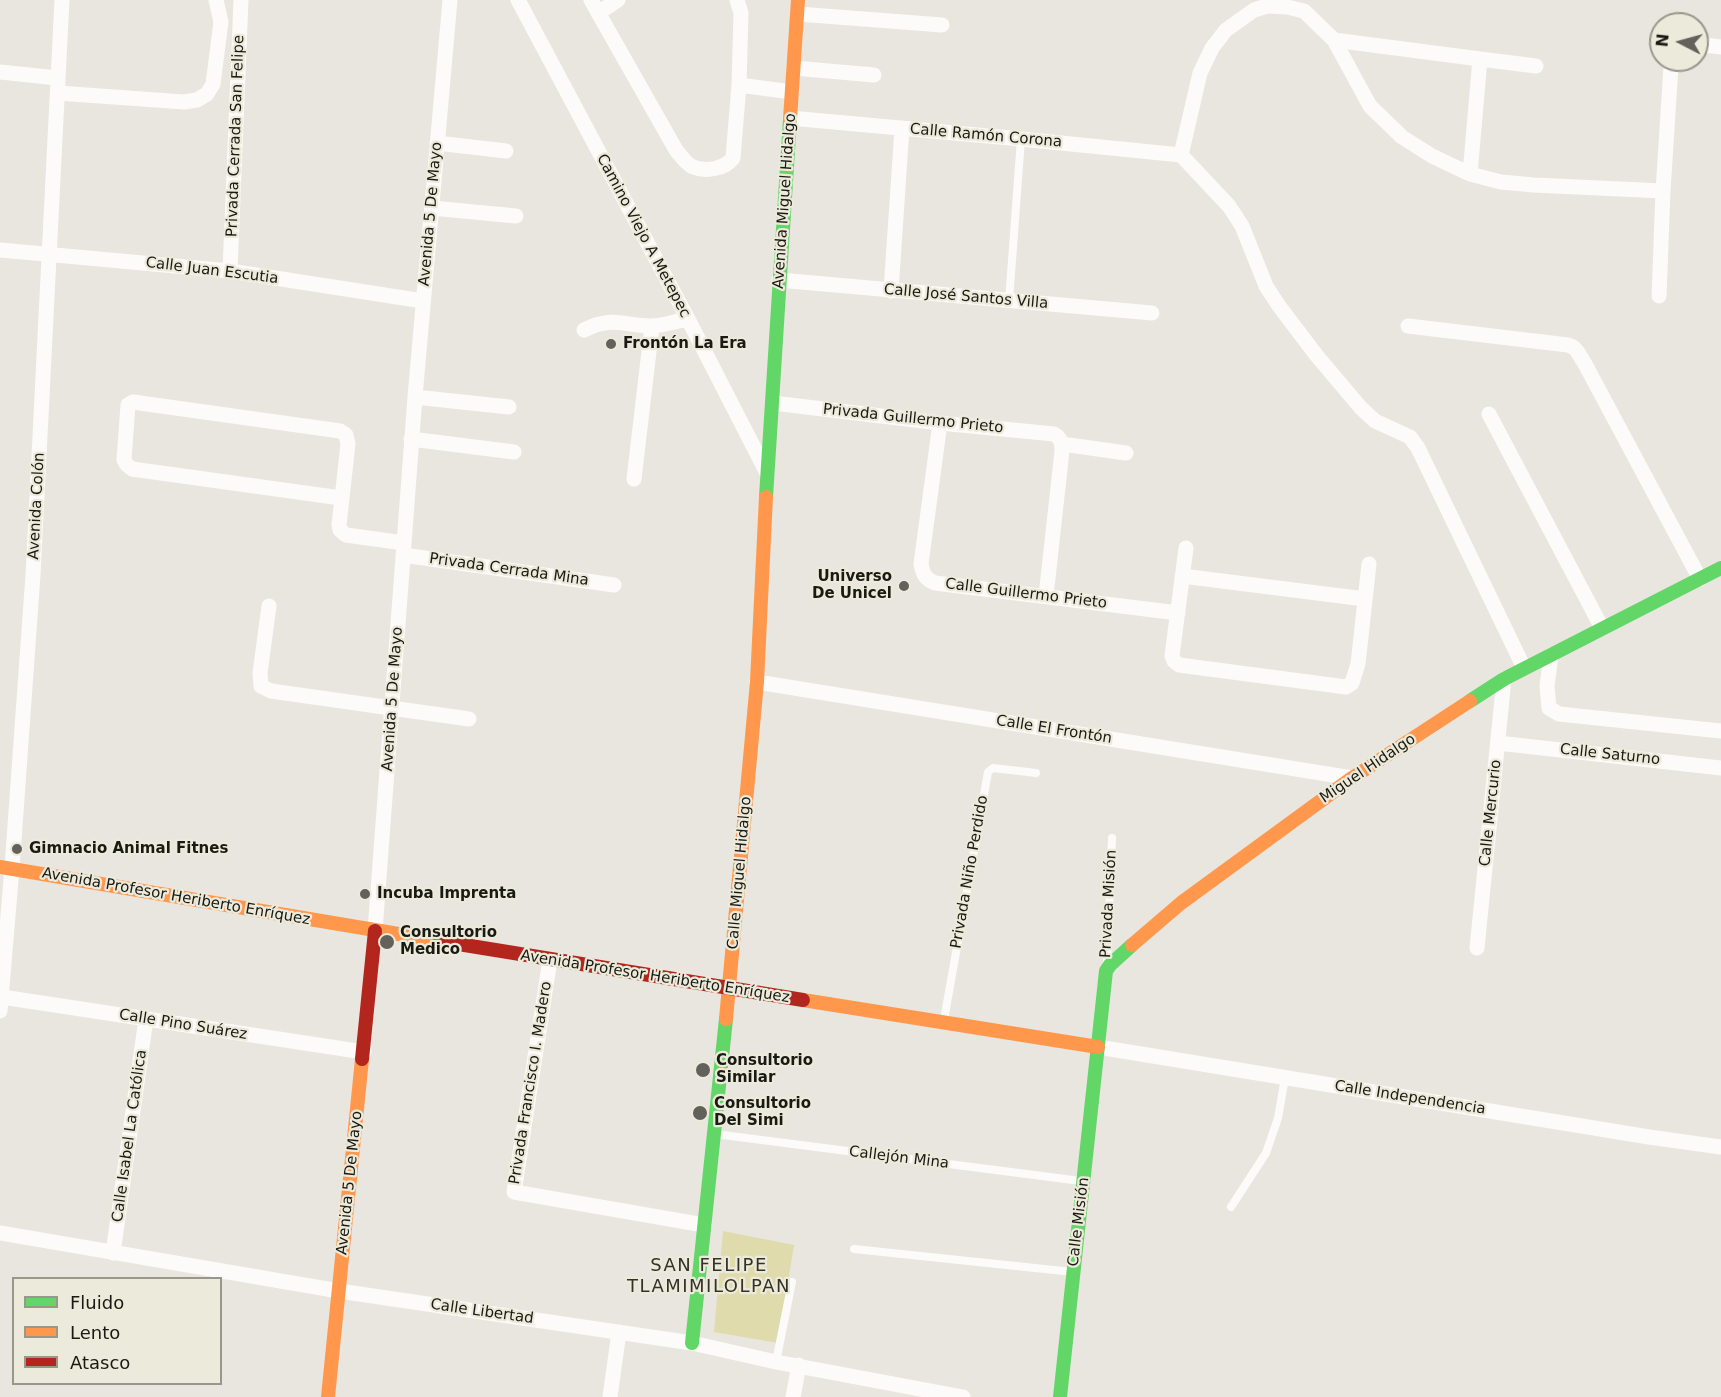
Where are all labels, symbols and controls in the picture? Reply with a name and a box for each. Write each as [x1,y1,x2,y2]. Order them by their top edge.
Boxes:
north arrow [1649,12,1709,72]
text: N [1652,33,1673,48]
street label: Privada Cerrada San Felipe [223,35,249,237]
street label: Avenida Miguel Hidalgo [770,113,800,289]
street label: Calle Ramón Corona [909,120,1063,152]
street label: Avenida 5 De Mayo [416,141,446,287]
street label: Camino Viejo A Metepec [592,151,694,321]
street label: Calle Juan Escutia [145,254,279,288]
street label: Calle José Santos Villa [883,281,1049,313]
place label: Frontón La Era [623,335,747,353]
marker: Frontón La Era [604,337,618,351]
street label: Privada Guillermo Prieto [822,401,1004,437]
street label: Avenida Colón [25,452,49,560]
street label: Privada Cerrada Mina [428,550,590,590]
place label: Universo De Unicel [812,568,892,603]
street label: Calle Guillermo Prieto [944,575,1108,613]
marker: Universo De Unicel [897,579,911,593]
street label: Avenida 5 De Mayo [379,626,407,772]
street label: Calle El Frontón [995,712,1113,748]
street label: Miguel Hidalgo [1317,730,1419,808]
street label: Calle Saturno [1559,741,1661,769]
street label: Calle Mercurio [1476,759,1506,867]
street label: Privada Niño Perdido [948,794,992,950]
street label: Calle Miguel Hidalgo [724,796,756,950]
place label: Gimnacio Animal Fitnes [29,840,228,858]
marker: Gimnacio Animal Fitnes [10,842,24,856]
street label: Privada Misión [1097,849,1121,959]
street label: Avenida Profesor Heriberto Enríquez [41,865,311,929]
place label: Incuba Imprenta [377,885,516,903]
marker: Incuba Imprenta [358,887,372,901]
place label: Consultorio Medico [400,924,497,959]
marker: Consultorio Medico [378,933,396,951]
street label: Avenida Profesor Heriberto Enríquez [519,947,791,1007]
street label: Privada Francisco I. Madero [506,980,556,1186]
street label: Calle Pino Suárez [118,1006,248,1044]
street label: Calle Isabel La Católica [109,1049,151,1223]
place label: Consultorio Similar [716,1052,813,1087]
marker: Consultorio Similar [694,1061,712,1079]
street label: Calle Independencia [1333,1077,1487,1119]
place label: Consultorio Del Simi [714,1095,811,1130]
marker: Consultorio Del Simi [691,1104,709,1122]
street label: Avenida 5 De Mayo [333,1110,367,1256]
street label: Callejón Mina [848,1143,950,1173]
street label: Calle Misión [1065,1176,1093,1268]
district label: SAN FELIPE TLAMIMILOLPAN [627,1255,791,1298]
legend [12,1277,222,1385]
text: Fluido [70,1292,124,1313]
street label: Calle Libertad [429,1296,535,1328]
text: Lento [70,1322,120,1343]
text: Atasco [70,1352,130,1373]

